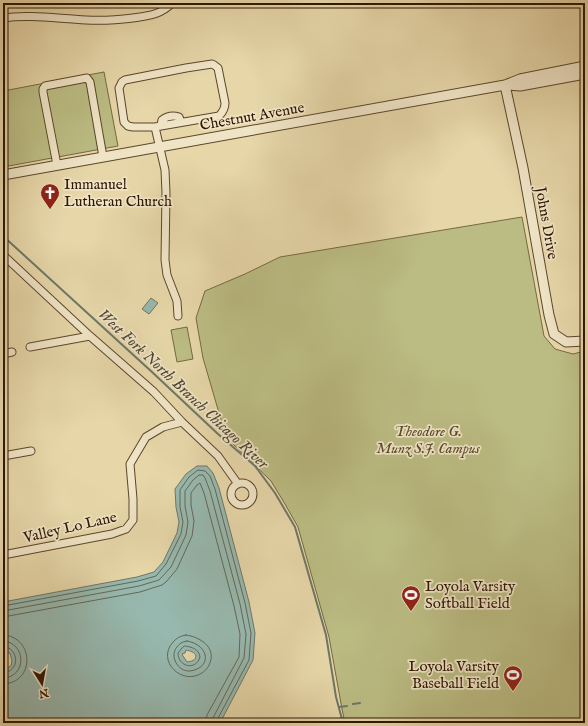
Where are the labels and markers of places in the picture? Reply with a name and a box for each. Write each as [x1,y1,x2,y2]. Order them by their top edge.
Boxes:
place label: Immanuel Lutheran Church [64,175,172,211]
church icon: Immanuel Lutheran Church [39,182,61,210]
place label: Loyola Varsity Softball Field [425,577,516,613]
sports icon: Loyola Varsity Softball Field [400,584,422,612]
place label: Loyola Varsity Baseball Field [409,657,500,693]
sports icon: Loyola Varsity Baseball Field [502,664,524,692]

